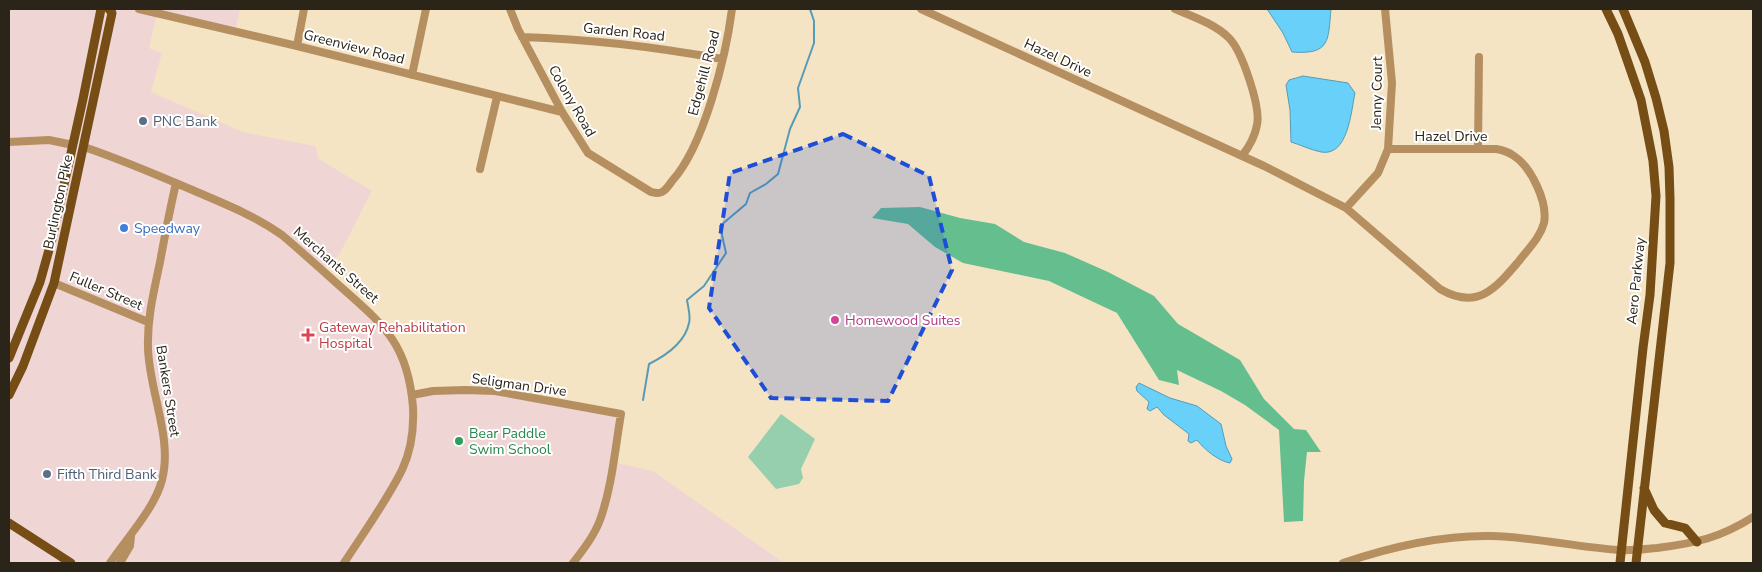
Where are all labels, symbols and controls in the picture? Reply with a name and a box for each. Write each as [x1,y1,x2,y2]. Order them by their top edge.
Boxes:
street label: Garden Road [582,18,666,46]
street label: Greenview Road [301,25,407,69]
street label: Edgehill Road [683,28,725,118]
street label: Hazel Drive [1021,34,1095,82]
street label: Jenny Court [1367,56,1387,131]
street label: Colony Road [544,62,600,140]
place label: PNC Bank [153,112,218,131]
marker: PNC Bank [137,115,149,127]
street label: Hazel Drive [1415,127,1487,146]
street label: Burlington Pike [39,153,77,251]
place label: Speedway [134,219,201,238]
marker: Speedway [118,222,130,234]
street label: Merchants Street [289,223,383,308]
street label: Aero Parkway [1622,236,1650,326]
street label: Fuller Street [66,267,146,315]
place label: Homewood Suites [845,311,961,330]
marker: Homewood Suites [829,314,841,326]
place label: Gateway Rehabilitation Hospital [319,318,466,353]
marker: Gateway Rehabilitation Hospital [301,328,315,342]
street label: Bankers Street [151,344,185,438]
street label: Seligman Drive [470,369,568,401]
place label: Bear Paddle Swim School [469,424,552,459]
marker: Bear Paddle Swim School [453,435,465,447]
place label: Fifth Third Bank [57,465,158,484]
marker: Fifth Third Bank [41,468,53,480]

